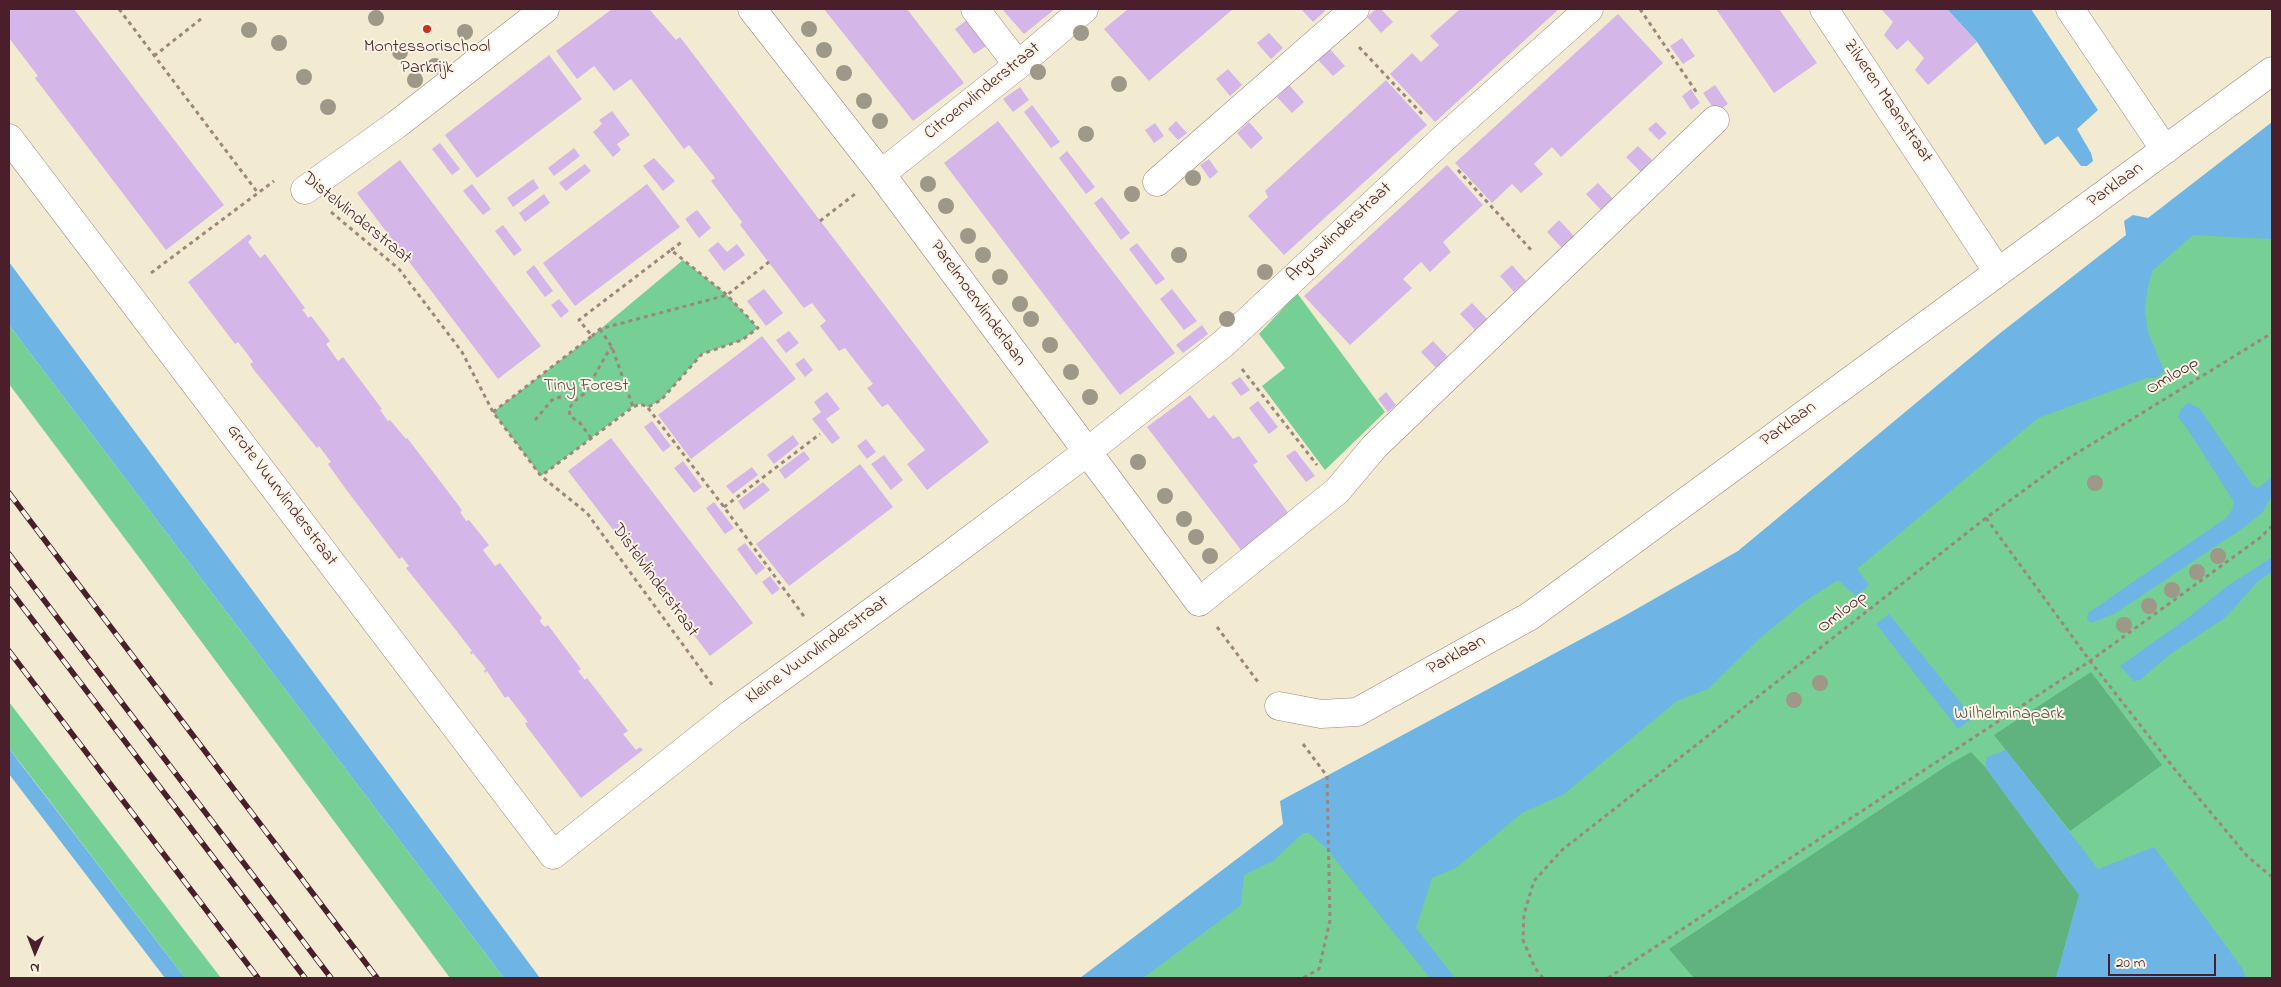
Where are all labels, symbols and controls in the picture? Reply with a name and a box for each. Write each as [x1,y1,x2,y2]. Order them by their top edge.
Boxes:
marker: Montessorischool Parkrijk [421,23,433,35]
street label: Zilveren Maanstraat [1838,36,1936,168]
place label: Montessorischool Parkrijk [364,37,490,80]
street label: Citroenvlinderstraat [921,39,1045,145]
street label: Parklaan [2084,158,2148,214]
street label: Distelvlinderstraat [297,168,415,270]
street label: Argusvlinderstraat [1283,179,1397,287]
street label: Parelmoervlinderlaan [924,237,1030,371]
street label: Omloop [2143,353,2203,401]
park label: Tiny Forest [543,376,629,398]
street label: Parklaan [1757,397,1821,453]
street label: Grote Vuurvlinderstraat [221,421,341,571]
street label: Distelvlinderstraat [606,520,702,642]
street label: Omloop [1814,587,1872,639]
street label: Kleine Vuurvlinderstraat [742,592,894,710]
street label: Parklaan [1424,631,1490,681]
park label: Wilhelminapark [1954,704,2064,726]
north arrow [10,927,60,977]
scale bar [2111,944,2218,976]
text: 20 m [2116,952,2145,974]
text: N [30,957,40,978]

